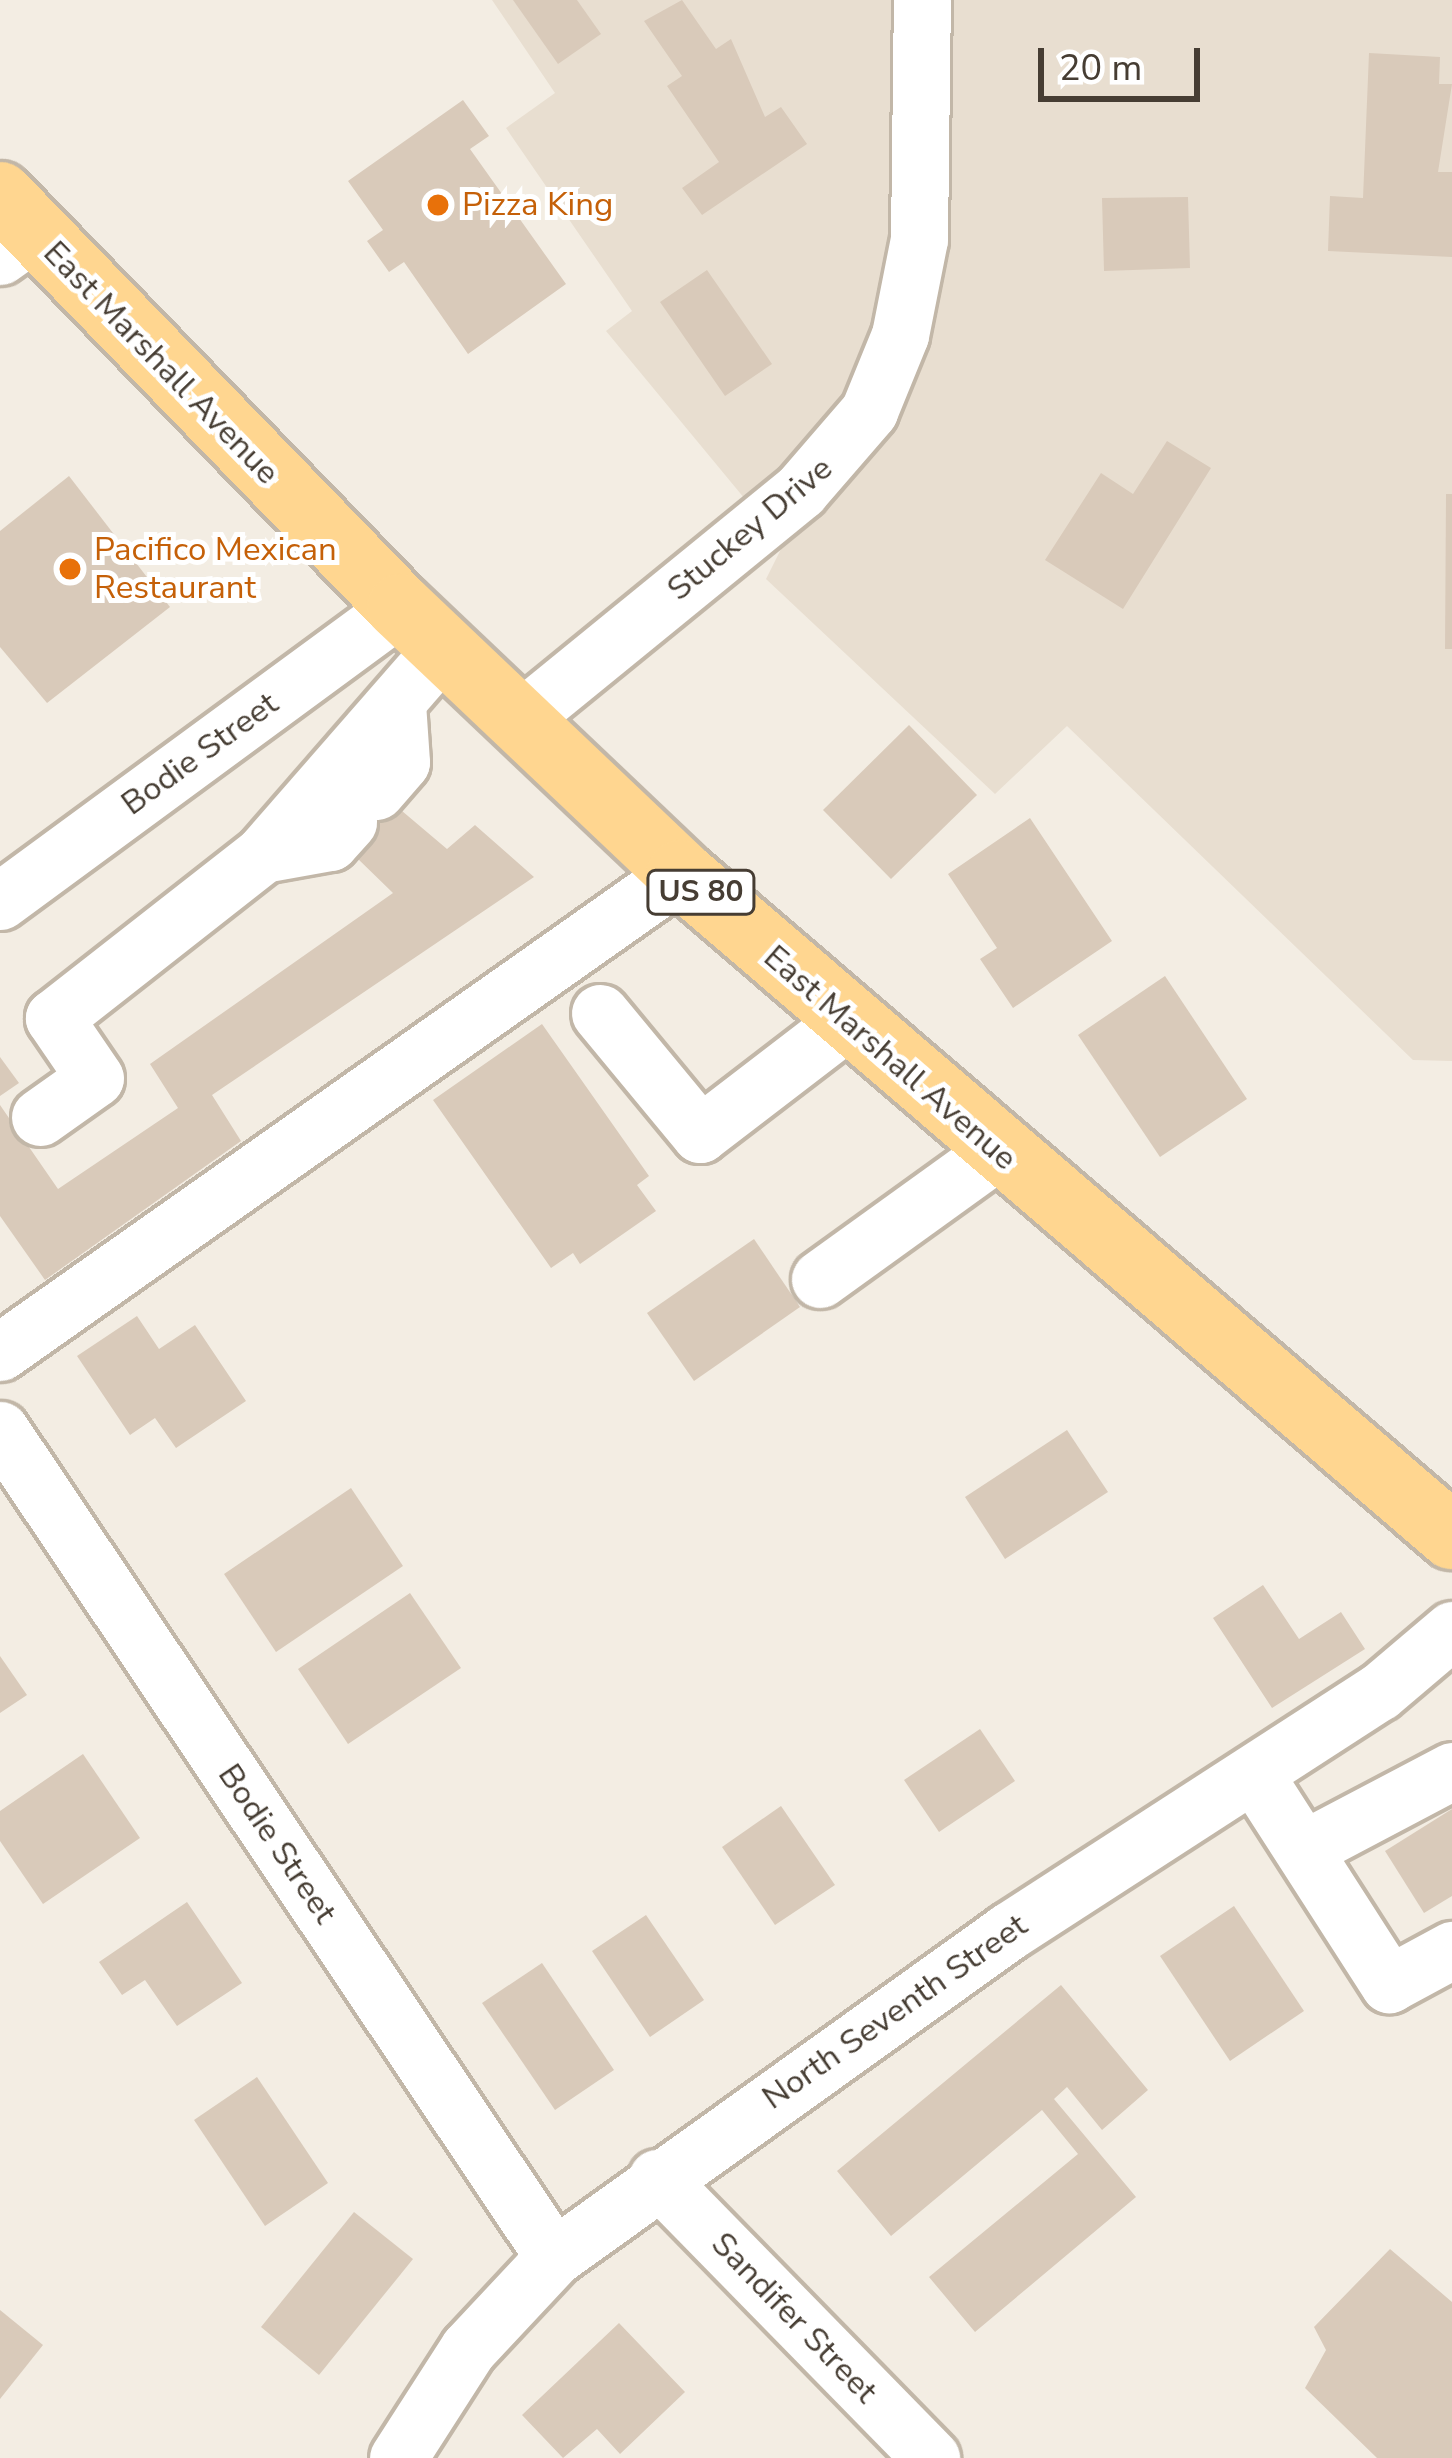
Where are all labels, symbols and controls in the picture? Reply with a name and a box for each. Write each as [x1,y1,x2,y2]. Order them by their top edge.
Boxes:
scale bar [1044,24,1206,98]
text: 20 m [1059,44,1142,93]
place label: Pizza King [462,185,613,225]
marker: Pizza King [425,192,451,218]
street label: East Marshall Avenue [35,233,287,493]
street label: Stuckey Drive [660,449,840,609]
place label: Pacifico Mexican Restaurant [94,530,337,608]
marker: Pacifico Mexican Restaurant [57,556,83,582]
street label: Bodie Street [114,684,286,824]
road number: US 80 [644,868,758,916]
street label: East Marshall Avenue [756,937,1024,1179]
street label: Bodie Street [209,1757,345,1931]
street label: North Seventh Street [755,1906,1035,2118]
street label: Sandifer Street [703,2224,885,2412]

